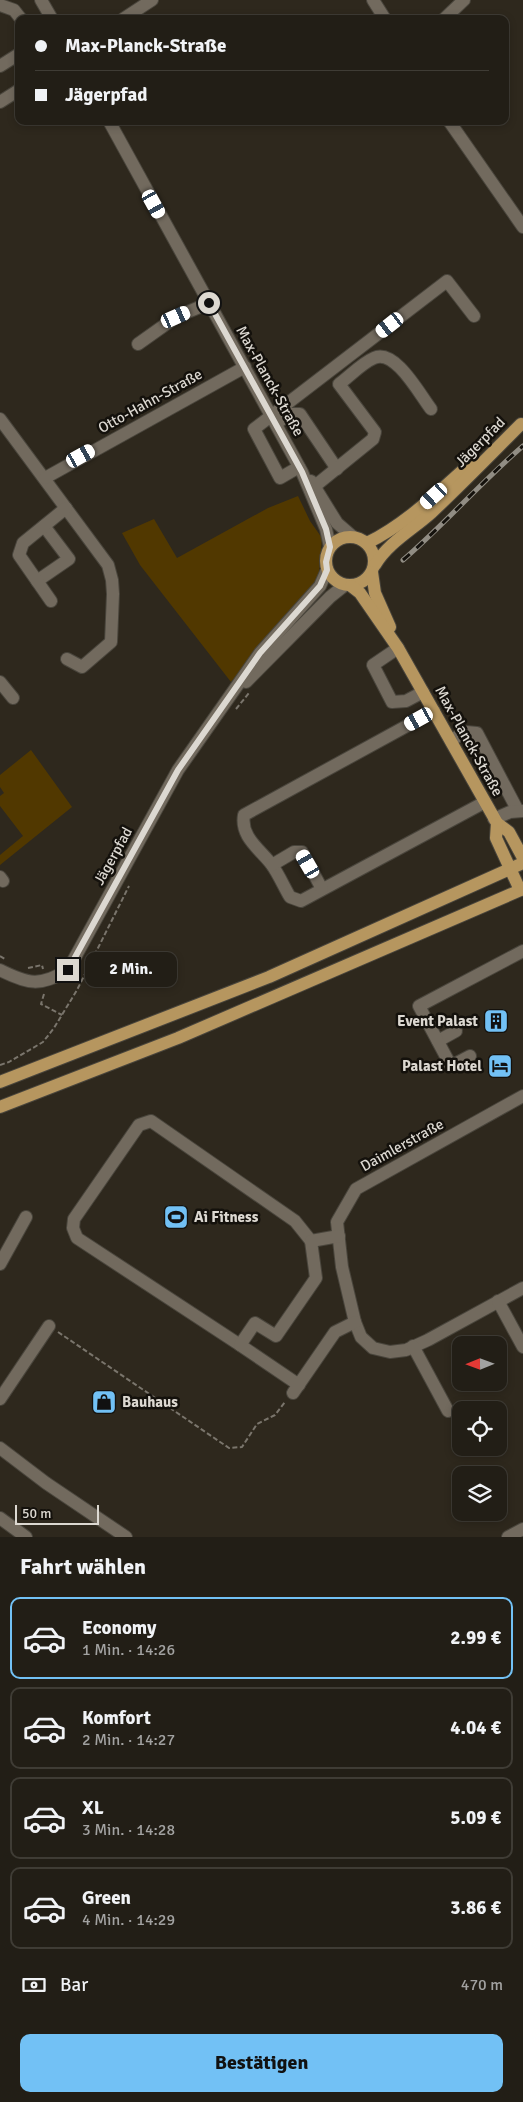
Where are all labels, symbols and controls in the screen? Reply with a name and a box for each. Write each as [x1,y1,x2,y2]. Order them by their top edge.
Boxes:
text: Max-Planck-Straße [65,34,226,58]
text: Jägerpfad [65,83,147,107]
car [140,187,167,221]
route start [198,292,220,314]
car [159,304,192,330]
car [373,310,406,340]
street label: Max-Planck-Straße [232,323,308,439]
street label: Otto-Hahn-Straße [95,365,205,437]
street label: Jägerpfad [451,413,509,471]
car [64,442,97,470]
car [417,480,450,512]
street label: Max-Planck-Straße [431,683,507,799]
car [402,705,435,733]
street label: Jägerpfad [90,824,136,888]
car [294,847,321,881]
callout: 2 Min. [86,952,178,988]
route end [57,959,79,981]
text: 2 Min. [109,959,153,979]
building icon: Event Palast [483,1008,509,1034]
place label: Event Palast [397,1012,478,1030]
hotel icon: Palast Hotel [487,1053,513,1079]
place label: Palast Hotel [402,1057,482,1075]
street label: Daimlerstraße [357,1115,447,1175]
sports icon: Ai Fitness [163,1204,189,1230]
place label: Ai Fitness [194,1208,259,1226]
north arrow [452,1336,508,1391]
map controls [452,1336,507,1521]
shop icon: Bauhaus [91,1389,117,1415]
place label: Bauhaus [122,1393,178,1411]
button: locate [452,1401,507,1456]
button: layers [452,1466,507,1521]
scale bar [15,1502,99,1525]
text: 50 m [22,1505,51,1522]
text: Fahrt wählen [20,1553,146,1580]
icon: car [22,1616,67,1661]
text: Economy [82,1616,156,1640]
text: 2.99 € [450,1626,501,1650]
text: 1 Min. · 14:26 [82,1640,175,1660]
icon: car [22,1706,67,1751]
text: Komfort [82,1706,151,1730]
text: 4.04 € [450,1716,501,1740]
text: 2 Min. · 14:27 [82,1730,175,1750]
icon: car [22,1796,67,1841]
text: XL [82,1796,104,1820]
text: 5.09 € [450,1806,501,1830]
text: 3 Min. · 14:28 [82,1820,175,1840]
icon: car [22,1886,67,1931]
text: Green [82,1886,131,1910]
text: 3.86 € [450,1896,501,1920]
text: 4 Min. · 14:29 [82,1910,175,1930]
icon: cash [20,1971,48,1999]
text: Bar [60,1973,88,1997]
text: 470 m [461,1975,503,1995]
button: Bestätigen [20,2034,503,2092]

